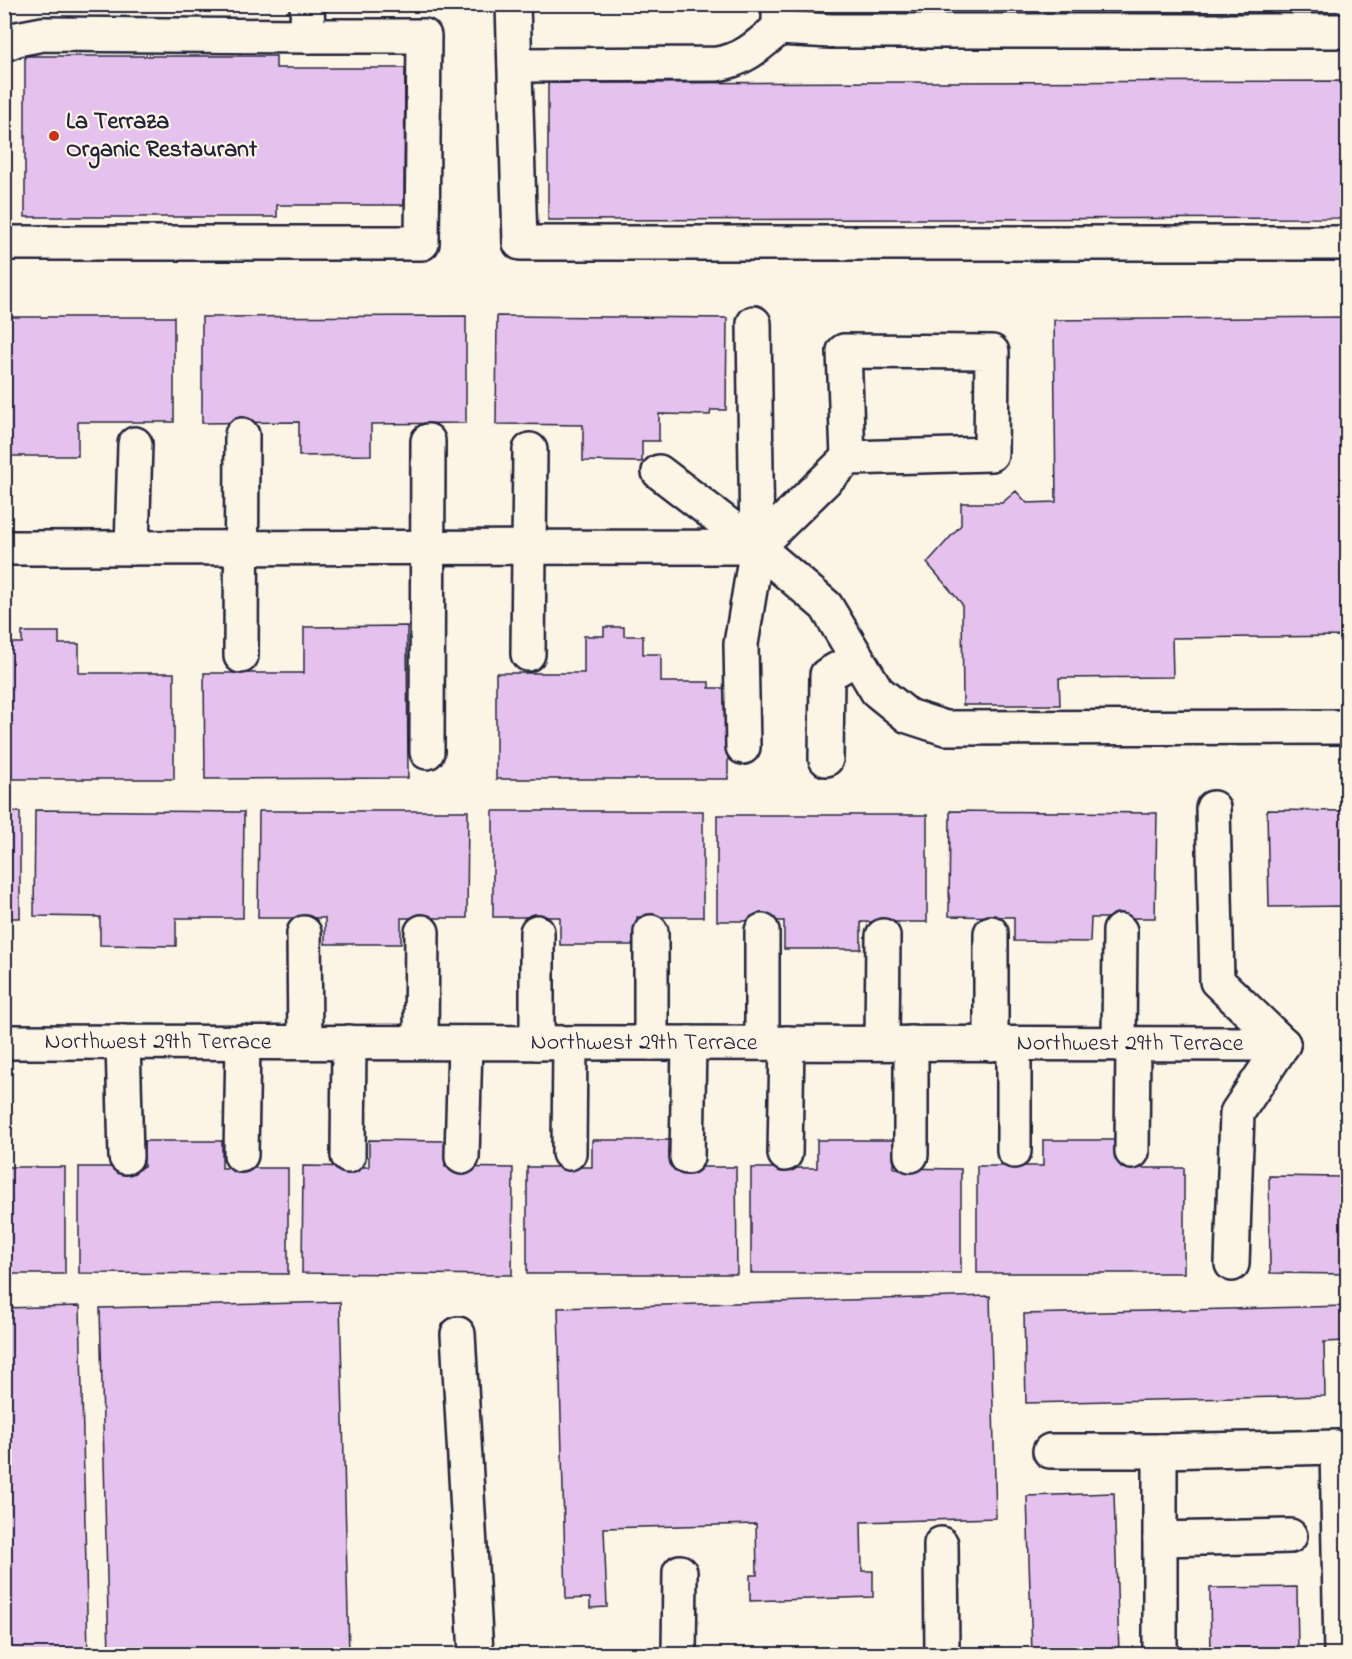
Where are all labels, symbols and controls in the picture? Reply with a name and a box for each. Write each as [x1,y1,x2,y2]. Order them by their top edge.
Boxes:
place label: La Terraza Organic Restaurant [66,105,258,169]
marker: La Terraza Organic Restaurant [47,129,61,143]
street label: Northwest 29th Terrace [45,1025,272,1060]
street label: Northwest 29th Terrace [531,1025,758,1061]
street label: Northwest 29th Terrace [1017,1026,1244,1061]

